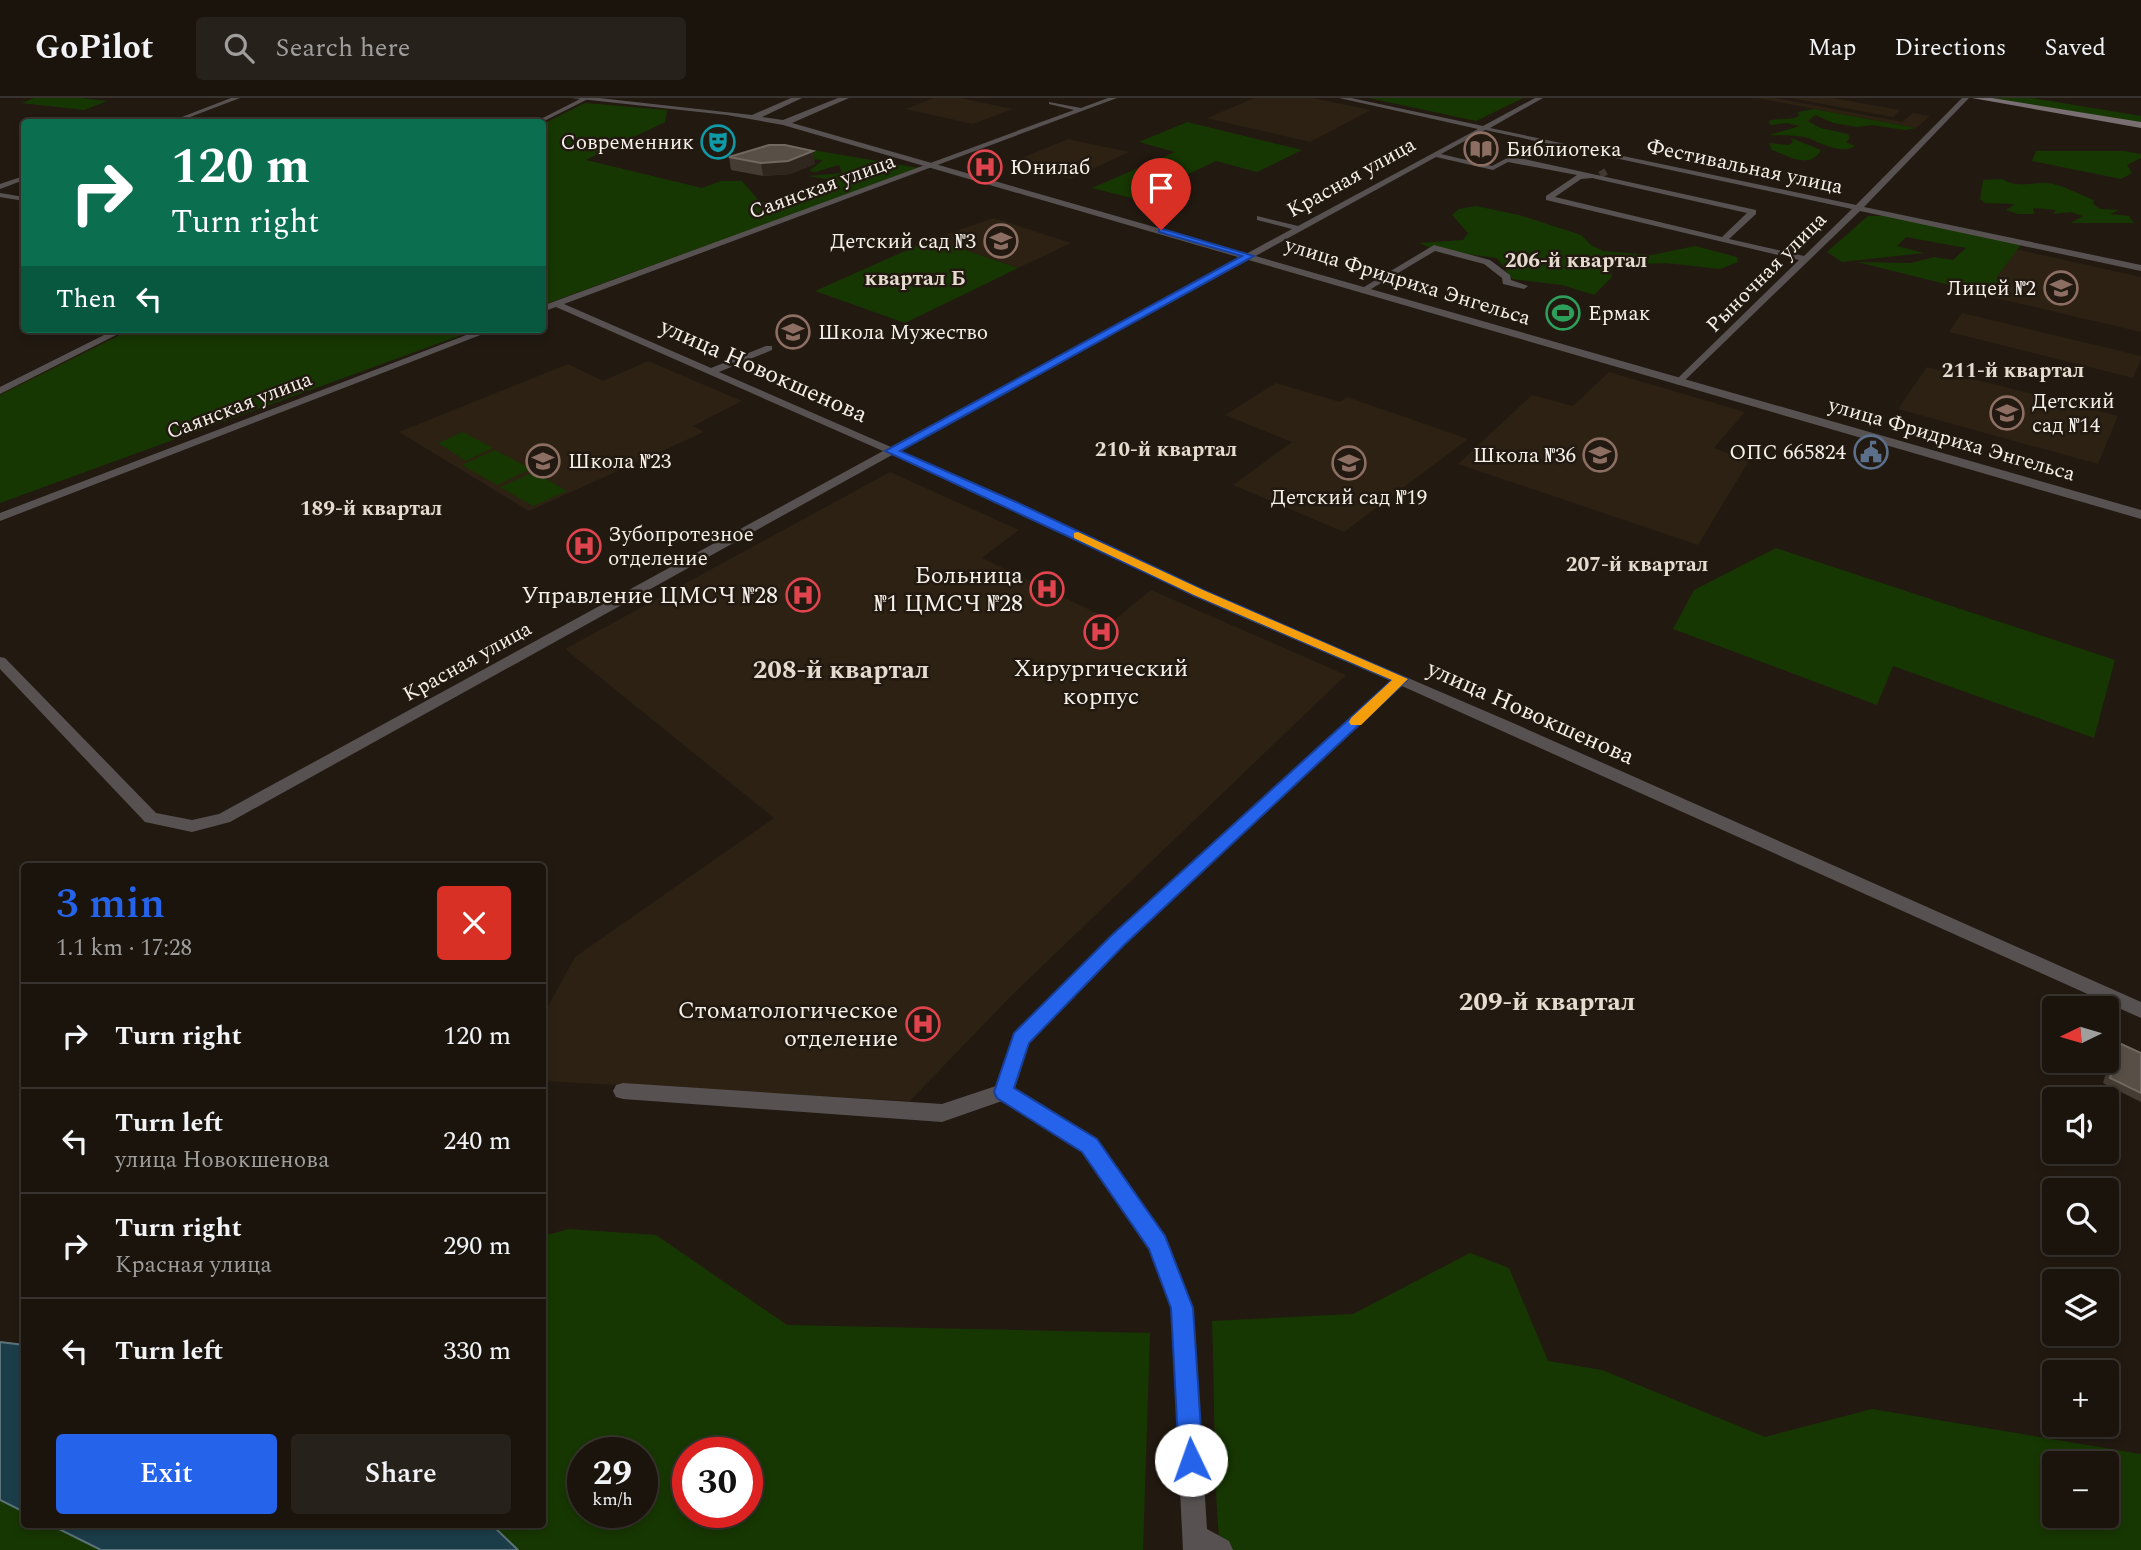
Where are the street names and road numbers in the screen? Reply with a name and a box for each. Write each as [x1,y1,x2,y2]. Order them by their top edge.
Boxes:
street label: Красная улица [1281,129,1423,227]
street label: Фестивальная улица [1644,131,1847,204]
street label: Саянская улица [745,145,901,228]
street label: Рыночная улица [1699,204,1835,341]
street label: улица Фридриха Энгельса [1280,229,1535,335]
street label: улица Новокшенова [653,309,873,433]
street label: Саянская улица [162,363,318,448]
street label: улица Фридриха Энгельса [1824,389,2080,491]
street label: Красная улица [397,613,539,711]
street label: улица Новокшенова [1420,651,1640,775]

